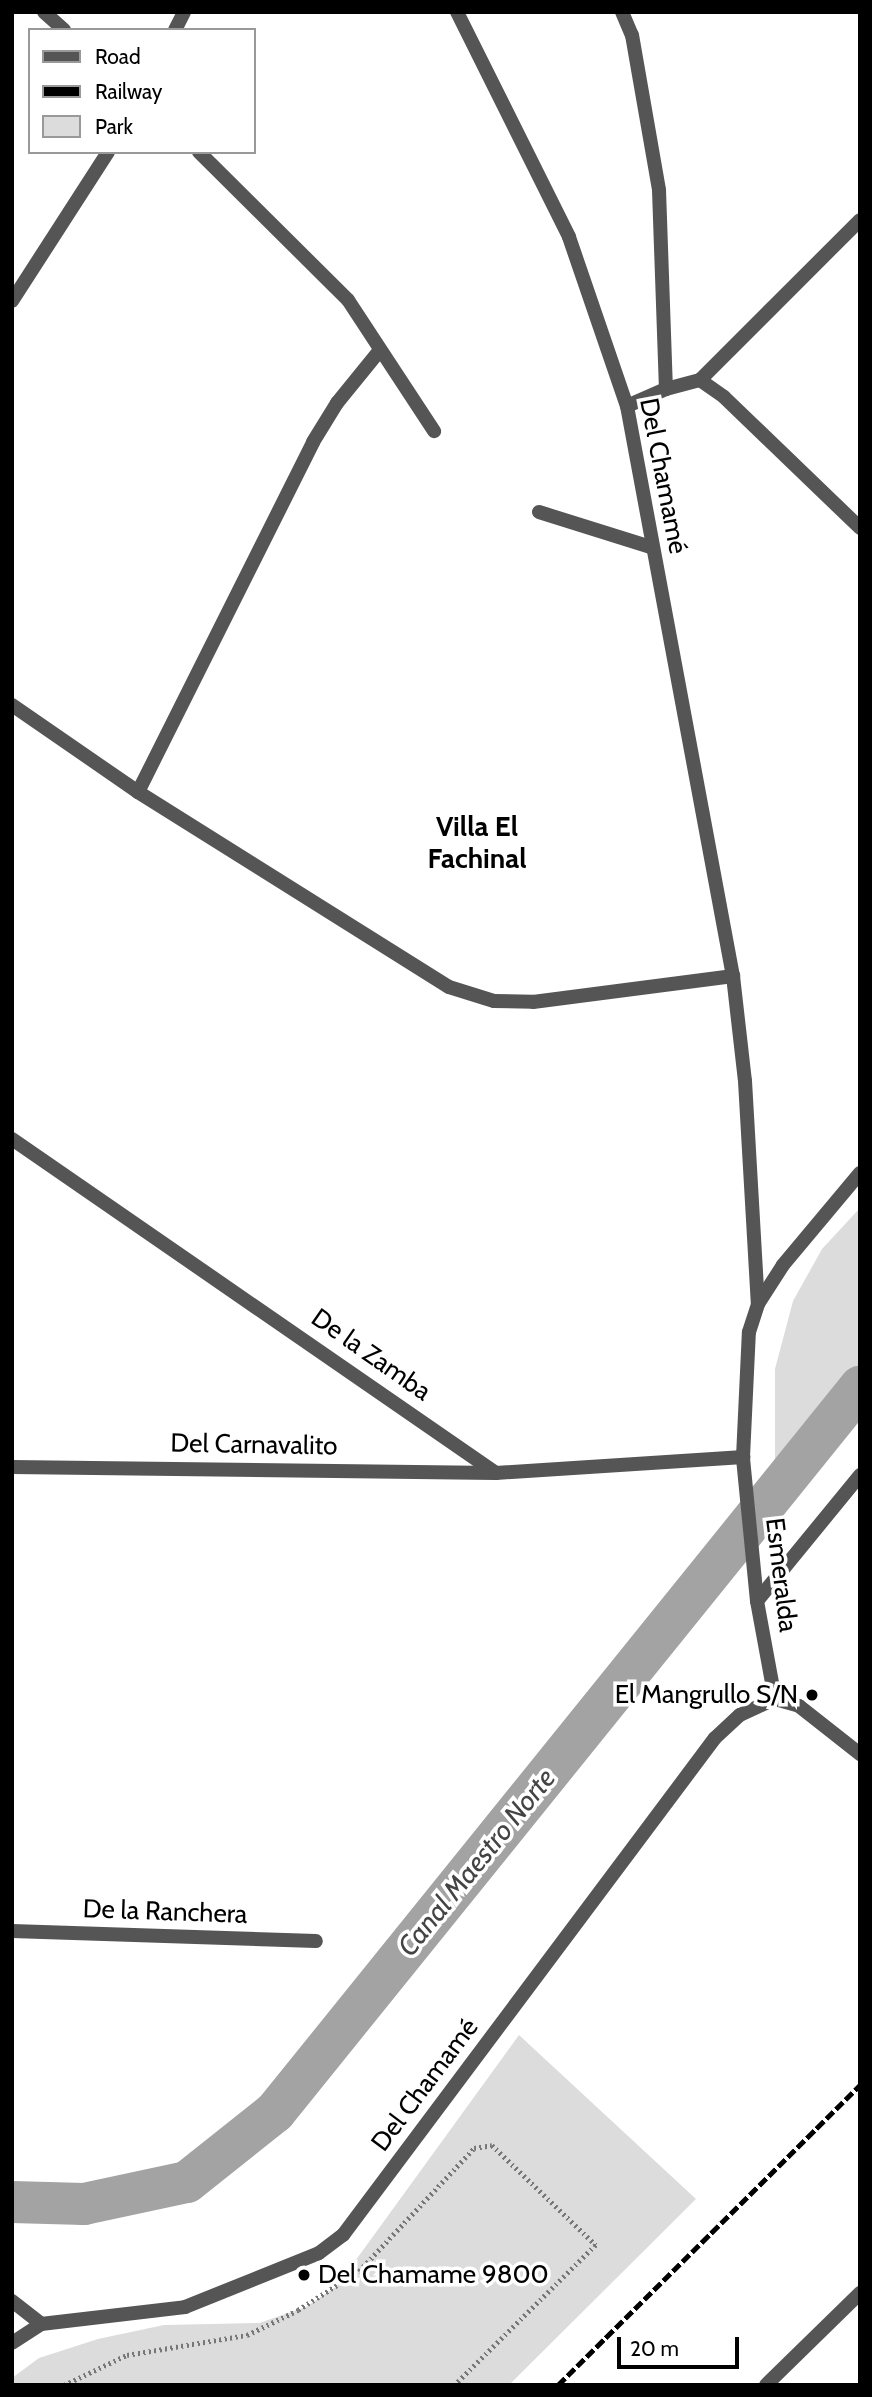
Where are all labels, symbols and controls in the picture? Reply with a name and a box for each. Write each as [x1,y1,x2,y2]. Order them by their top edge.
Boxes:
legend [28,28,256,154]
text: Road [95,44,141,69]
text: Railway [95,79,162,104]
text: Park [95,114,133,139]
street label: Del Chamamé [633,395,693,557]
district label: Villa El Fachinal [427,809,527,875]
street label: De la Zamba [305,1302,437,1408]
street label: Del Carnavalito [170,1428,338,1462]
street label: Esmeralda [759,1516,803,1634]
place label: El Mangrullo S/N [615,1679,798,1711]
marker: El Mangrullo S/N [804,1687,820,1703]
water label: Canal Maestro Norte [390,1762,562,1962]
street label: De la Ranchera [82,1894,248,1930]
street label: Del Chamamé [365,2013,485,2157]
place label: Del Chamame 9800 [318,2259,549,2291]
marker: Del Chamame 9800 [296,2267,312,2283]
scale bar [620,2324,742,2368]
text: 20 m [630,2336,679,2361]

